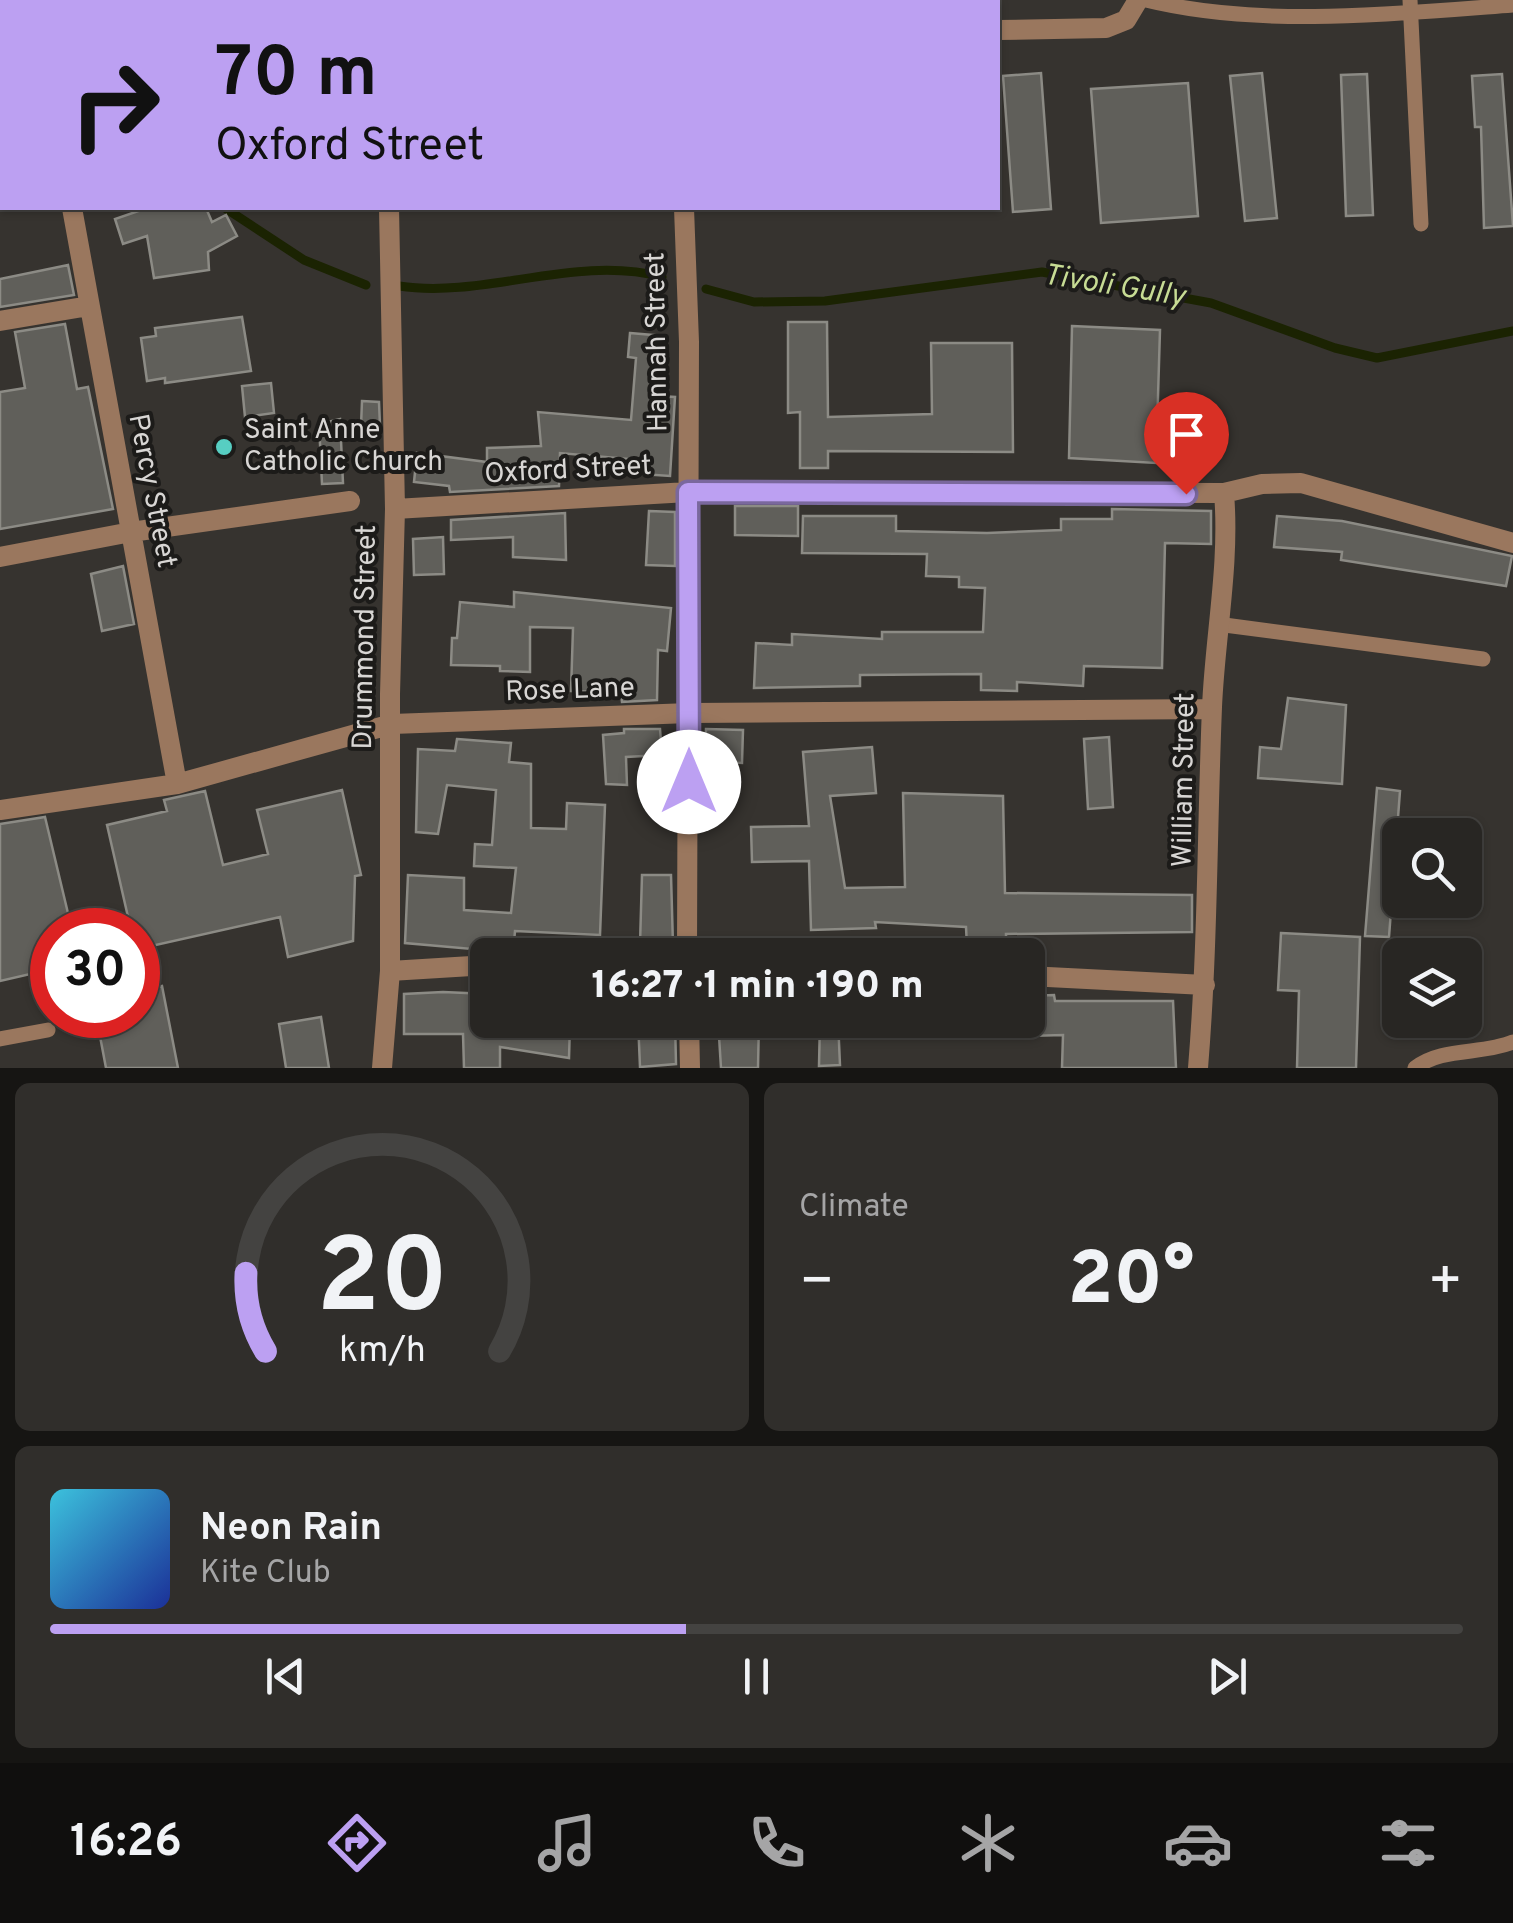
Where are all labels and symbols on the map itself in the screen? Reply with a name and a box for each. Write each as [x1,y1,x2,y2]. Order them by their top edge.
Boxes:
street label: Hannah Street [638,252,678,432]
water label: Tivoli Gully [1040,258,1190,317]
pin [1144,392,1229,495]
street label: Percy Street [118,411,184,571]
place label: Saint Anne Catholic Church [244,413,443,481]
marker: Saint Anne Catholic Church [213,436,235,458]
street label: Oxford Street [483,449,653,493]
street label: Drummond Street [346,524,386,750]
street label: Rose Lane [505,671,635,711]
street label: William Street [1165,692,1205,868]
position arrow [637,730,741,834]
speed limit sign: 30 [30,908,160,1038]

